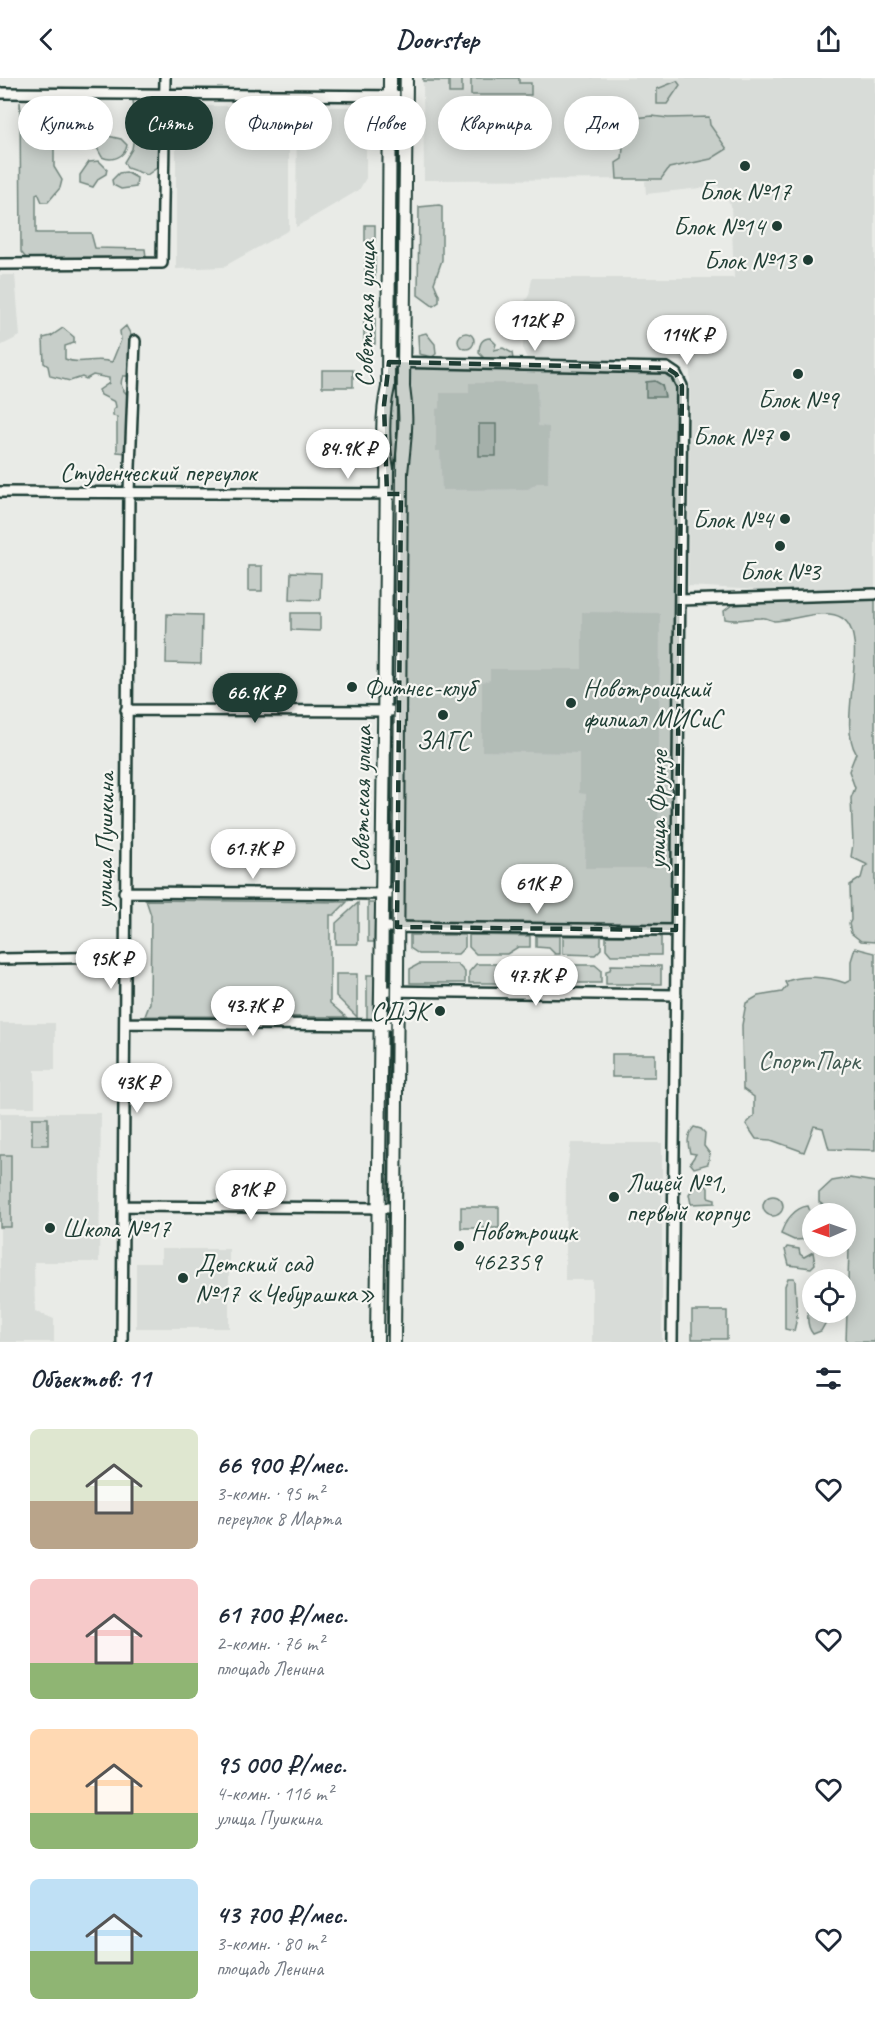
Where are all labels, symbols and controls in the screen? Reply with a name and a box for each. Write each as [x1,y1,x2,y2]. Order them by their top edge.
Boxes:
text: Doorstep [396,22,479,56]
icon: back [30,23,63,56]
icon: share [812,23,845,56]
chip: Купить [18,96,113,150]
chip: Снять [125,96,213,150]
chip: Фильтры [225,96,332,150]
chip: Новое [344,96,426,150]
chip: Квартира [438,96,552,150]
chip: Дом [564,96,639,150]
marker: Блок №17 [738,159,752,173]
place label: Блок №17 [699,175,792,208]
place label: Блок №14 [673,210,767,243]
marker: Блок №14 [770,219,784,233]
street label: Советская улица [348,239,383,388]
place label: Блок №13 [704,244,798,277]
marker: Блок №13 [801,253,815,267]
pin: 112K ₽ [486,301,584,352]
text: 112K ₽ [509,308,561,333]
pin: 114K ₽ [638,315,736,366]
text: 114K ₽ [661,322,713,347]
marker: Блок №9 [791,367,805,381]
place label: Блок №9 [758,383,840,416]
place label: Блок №7 [693,420,774,453]
pin: 84.9K ₽ [293,429,403,480]
marker: Блок №7 [778,429,792,443]
text: 84.9K ₽ [320,436,376,461]
street label: Студенческий переулок [60,456,259,489]
place label: Блок №4 [693,503,775,536]
marker: Блок №4 [778,512,792,526]
marker: Блок №3 [773,539,787,553]
place label: Блок №3 [740,555,822,588]
place label: Фитнес-клуб [364,671,480,704]
place label: Новотроицкий филиал МИСиС [583,672,725,735]
pin: 66.9K ₽ [200,673,310,724]
text: 66.9K ₽ [227,680,283,705]
marker: Фитнес-клуб [345,680,359,694]
marker: Новотроицкий филиал МИСиС [564,696,578,710]
marker: ЗАГС [436,708,450,722]
street label: Советская улица [344,724,379,873]
place label: ЗАГС [416,724,473,757]
street label: улица Фрунзе [640,749,675,872]
street label: улица Пушкина [87,770,122,912]
pin: 61.7K ₽ [198,829,308,880]
text: 61.7K ₽ [225,836,281,861]
pin: 61K ₽ [495,864,579,915]
text: 61K ₽ [515,871,559,896]
pin: 95K ₽ [69,939,153,990]
text: 95K ₽ [90,946,132,971]
pin: 47.7K ₽ [481,956,591,1007]
text: 47.7K ₽ [508,963,564,988]
pin: 43.7K ₽ [198,986,308,1037]
text: 43.7K ₽ [225,993,281,1018]
place label: СДЭК [371,995,433,1028]
marker: СДЭК [433,1004,447,1018]
park label: СпортПарк [758,1044,862,1077]
pin: 43K ₽ [95,1063,179,1114]
text: 43K ₽ [115,1070,159,1095]
place label: Лицей №1, первый корпус [626,1166,751,1229]
pin: 81K ₽ [209,1170,293,1221]
text: 81K ₽ [229,1177,273,1202]
marker: Лицей №1, первый корпус [607,1190,621,1204]
north arrow [802,1203,856,1257]
map controls [802,1203,856,1323]
place label: Школа №17 [62,1212,172,1245]
place label: Новотроицк 462359 [471,1215,579,1278]
marker: Школа №17 [43,1221,57,1235]
marker: Новотроицк 462359 [452,1239,466,1253]
place label: Детский сад №17 «Чебурашка» [195,1247,375,1310]
button: locate [802,1269,856,1323]
marker: Детский сад №17 «Чебурашка» [176,1271,190,1285]
text: Объектов: 11 [30,1362,150,1395]
icon: filters [812,1362,845,1395]
text: 66 900 ₽/мес. [216,1448,348,1481]
icon: home [78,1453,150,1525]
icon: heart [812,1473,845,1506]
text: 3-комн. · 95 m² [216,1481,324,1506]
text: переулок 8 Марта [216,1506,341,1531]
text: 61 700 ₽/мес. [216,1598,347,1631]
icon: home [78,1603,150,1675]
icon: heart [812,1623,845,1656]
text: 2-комн. · 76 m² [216,1631,324,1656]
text: площадь Ленина [216,1656,323,1681]
text: 95 000 ₽/мес. [216,1748,346,1781]
icon: home [78,1753,150,1825]
icon: heart [812,1773,845,1806]
text: 4-комн. · 116 m² [216,1781,333,1806]
text: улица Пушкина [216,1806,322,1831]
text: 43 700 ₽/мес. [216,1898,347,1931]
icon: home [78,1903,150,1975]
icon: heart [812,1923,845,1956]
text: 3-комн. · 80 m² [216,1931,324,1956]
text: площадь Ленина [216,1956,323,1981]

